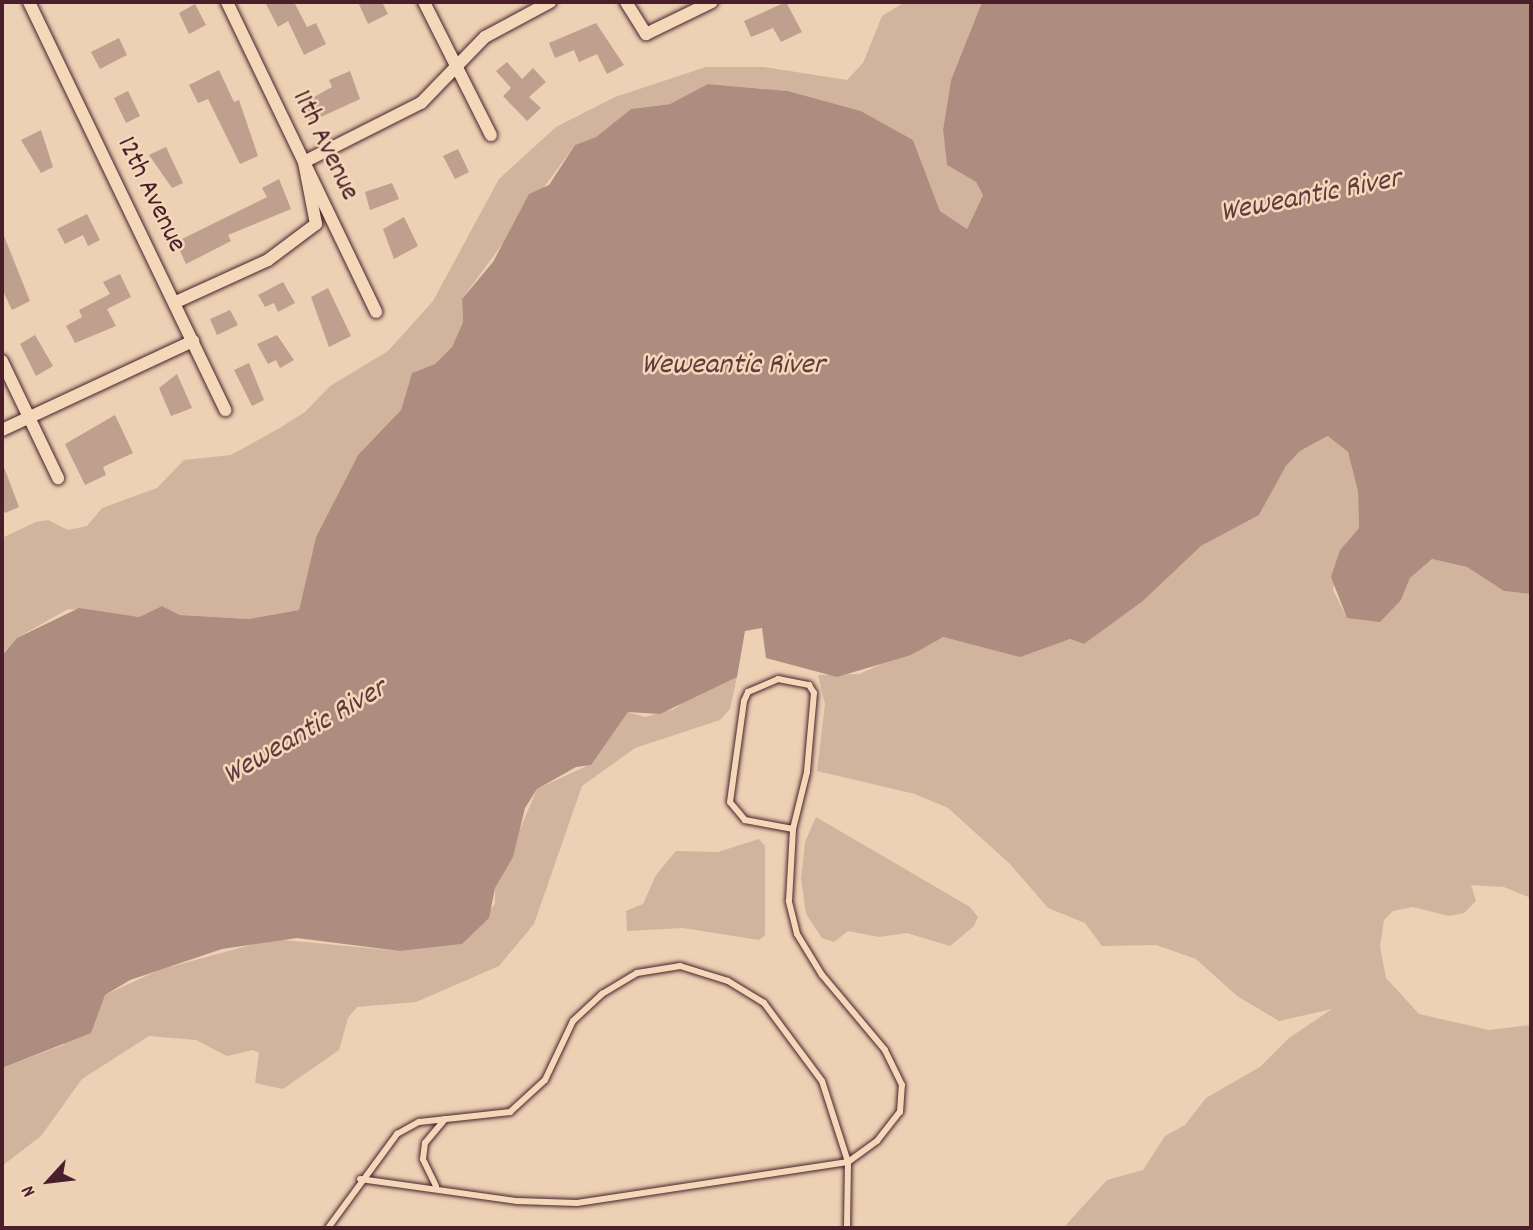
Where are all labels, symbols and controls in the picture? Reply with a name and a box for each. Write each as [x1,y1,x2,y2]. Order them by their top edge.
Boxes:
street label: 11th Avenue [283,85,365,207]
street label: 12th Avenue [108,132,192,258]
water label: Weweantic River [1218,163,1404,233]
water label: Weweantic River [641,349,825,385]
water label: Weweantic River [218,673,394,795]
north arrow [14,1146,84,1216]
text: N [16,1180,44,1201]

